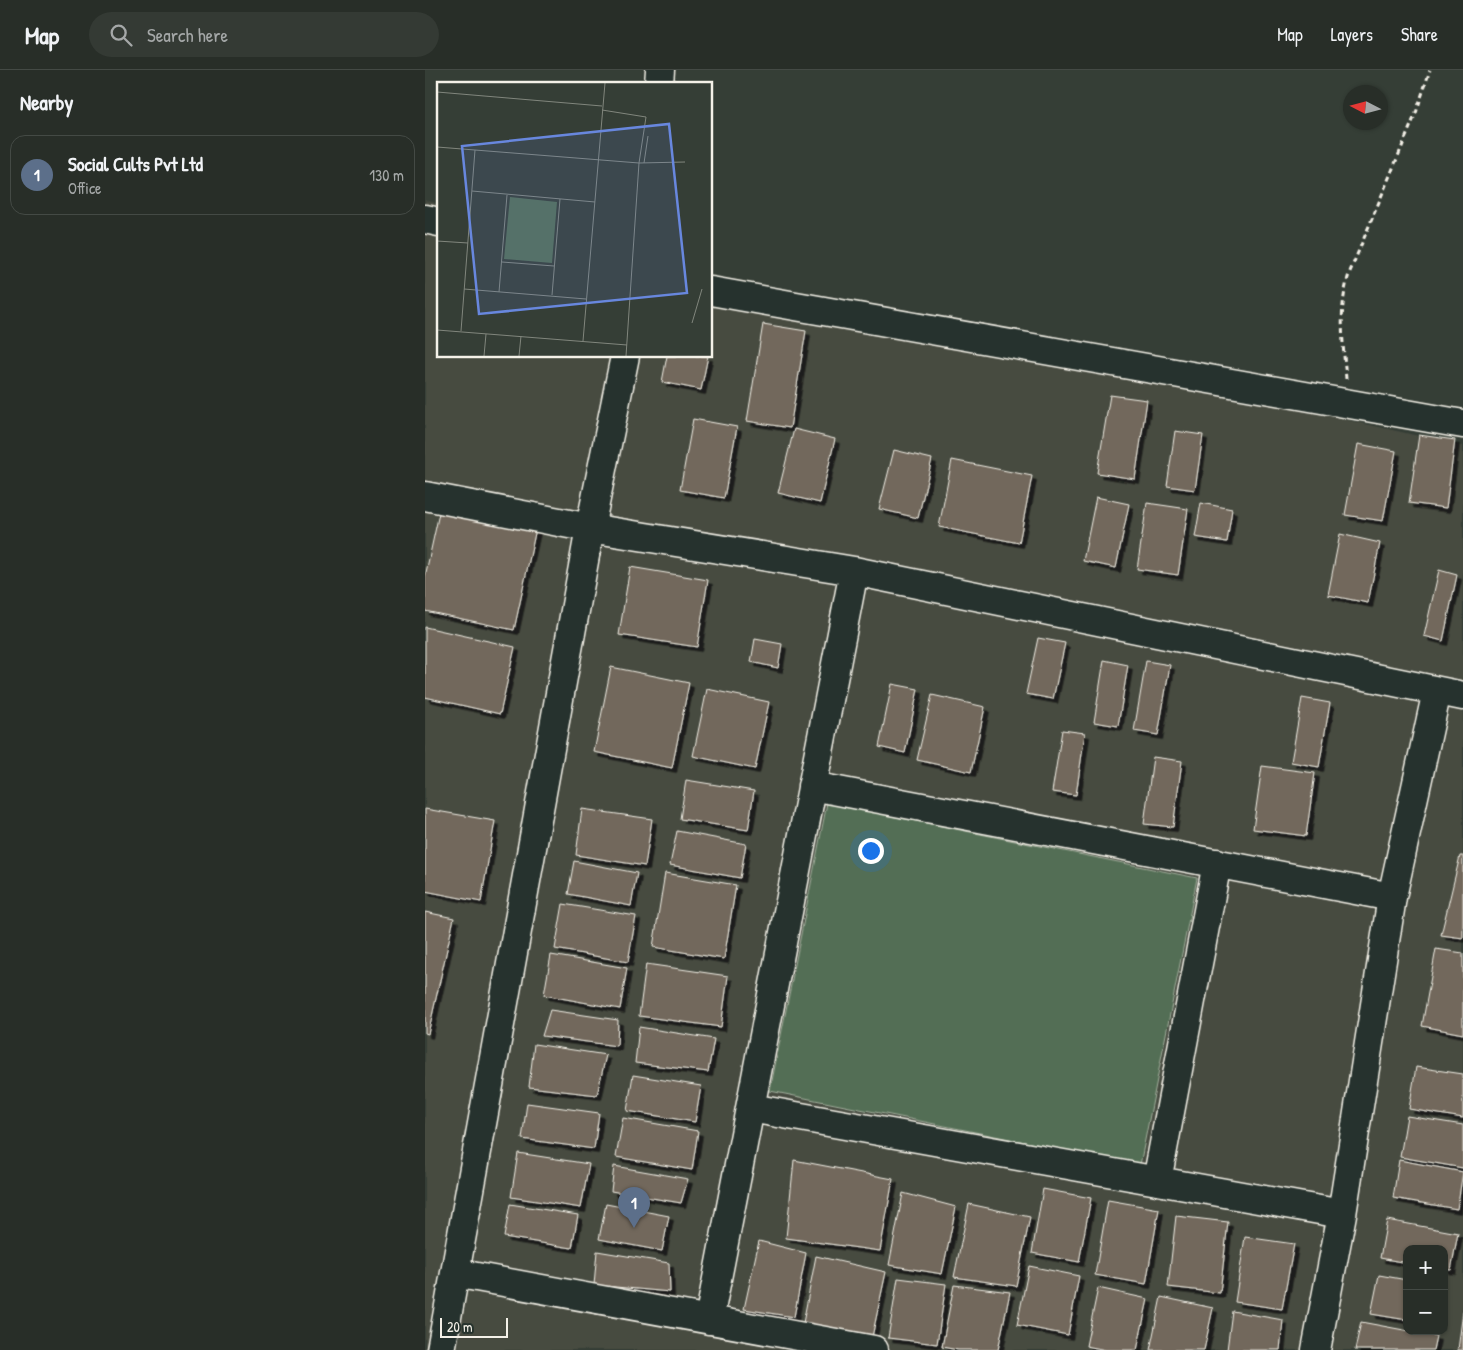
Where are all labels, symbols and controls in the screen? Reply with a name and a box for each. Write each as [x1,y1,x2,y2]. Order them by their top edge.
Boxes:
search box [89,12,439,57]
text: Map [25,19,59,51]
icon: search [107,21,135,49]
text: Search here [147,22,228,48]
text: Map [1277,22,1303,47]
text: Layers [1331,22,1373,47]
text: Share [1401,22,1438,47]
inset map [437,82,713,358]
north arrow [1343,85,1388,130]
text: Nearby [20,88,73,117]
text: Social Cults Pvt Ltd [68,151,203,177]
text: 1 [34,164,40,186]
text: 130 m [369,164,404,186]
text: Office [68,177,101,199]
your location [858,838,884,864]
pin: 1 [618,1187,650,1228]
map controls [1403,1245,1448,1335]
button: + [1403,1245,1448,1290]
button: − [1403,1290,1448,1335]
scale bar [440,1315,507,1338]
text: 20 m [447,1317,473,1336]

